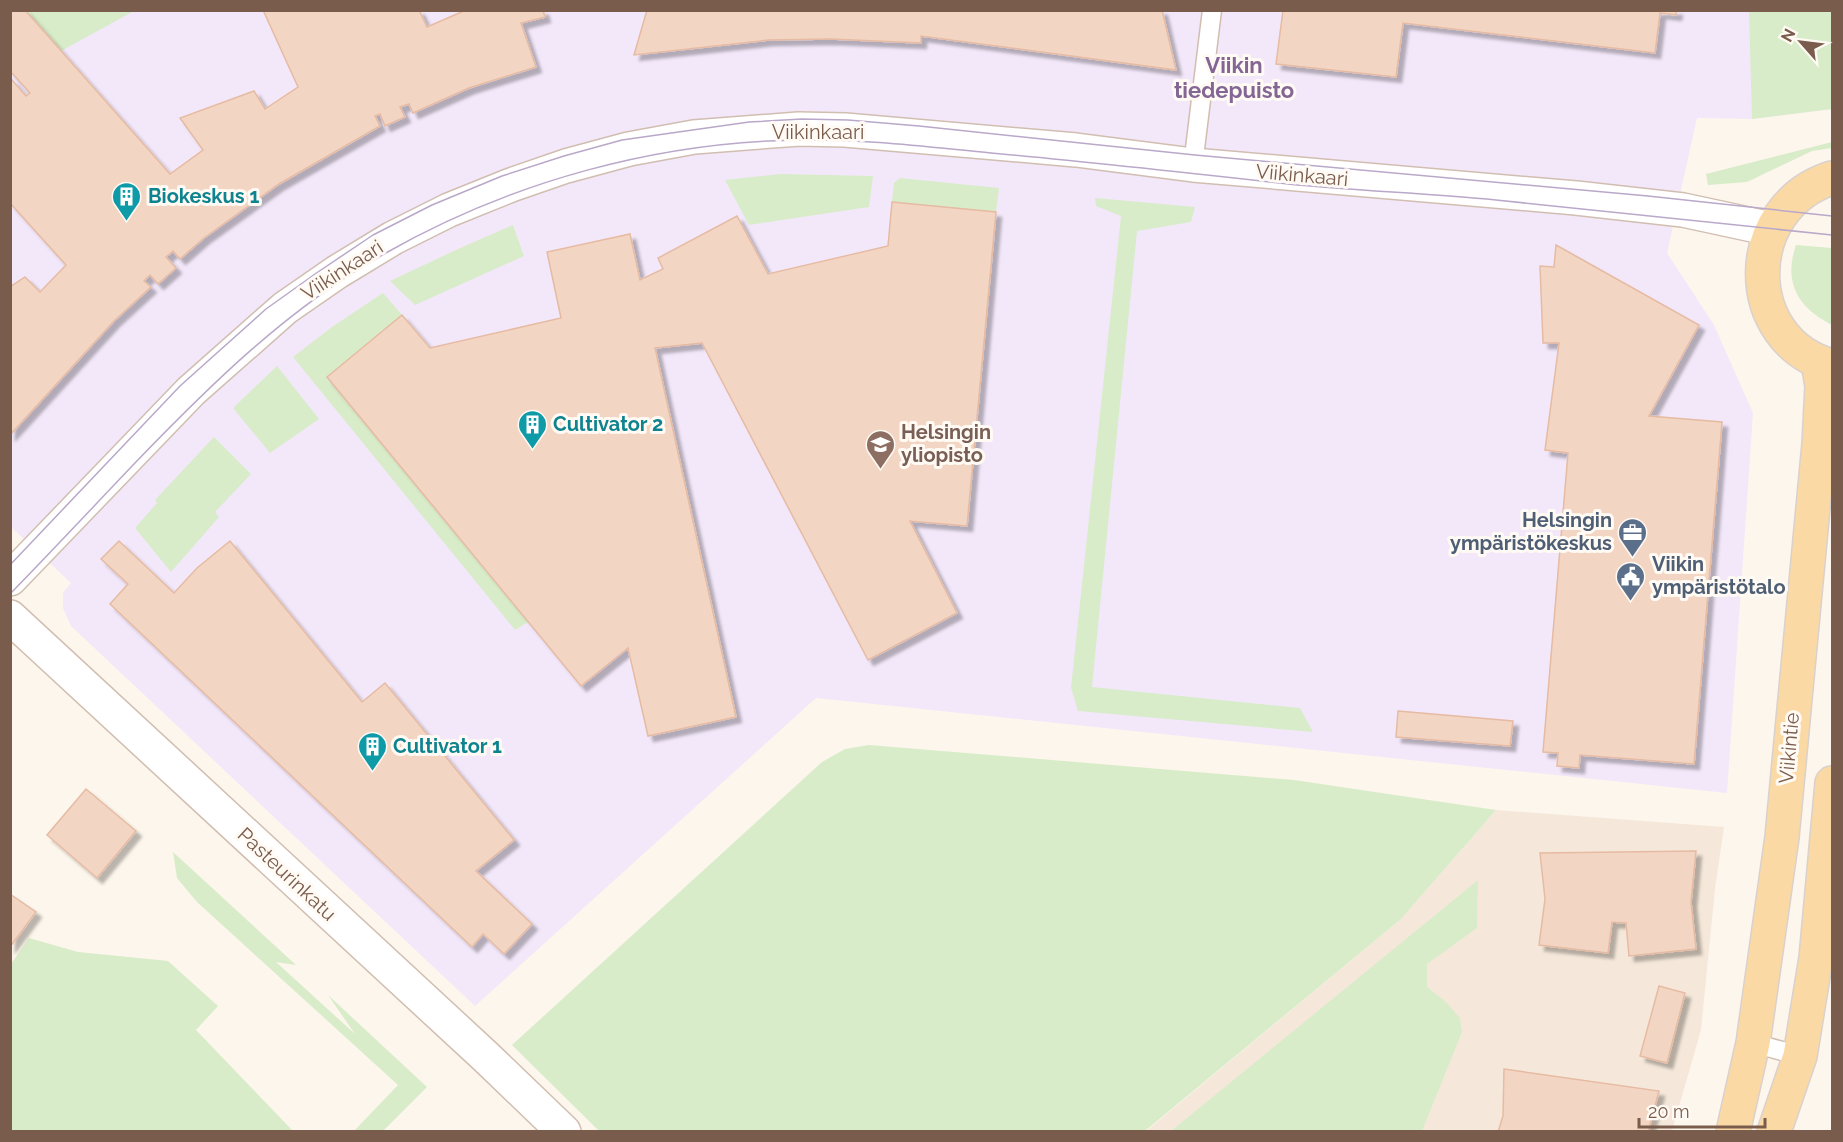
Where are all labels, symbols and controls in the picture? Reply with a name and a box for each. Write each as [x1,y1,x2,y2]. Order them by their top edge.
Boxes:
north arrow [1771,12,1831,72]
text: N [1777,25,1799,45]
district label: Viikin tiedepuisto [1174,52,1294,103]
street label: Viikinkaari [772,120,864,144]
street label: Viikinkaari [1255,159,1349,191]
building icon: Biokeskus 1 [111,180,143,222]
place label: Biokeskus 1 [148,184,260,208]
street label: Viikinkaari [297,235,387,305]
building icon: Cultivator 2 [516,408,548,450]
place label: Cultivator 2 [553,412,663,436]
place label: Helsingin yliopisto [901,420,991,467]
school or university icon: Helsingin yliopisto [864,428,896,470]
place label: Helsingin ympäristökeskus [1450,508,1612,555]
office icon: Helsingin ympäristökeskus [1617,516,1649,558]
place label: Viikin ympäristötalo [1652,552,1786,599]
public building icon: Viikin ympäristötalo [1615,560,1647,602]
street label: Viikintie [1774,711,1804,785]
building icon: Cultivator 1 [356,730,388,772]
place label: Cultivator 1 [393,734,502,758]
street label: Pasteurinkatu [233,822,341,926]
scale bar [1639,1091,1765,1129]
text: 20 m [1648,1101,1690,1122]

